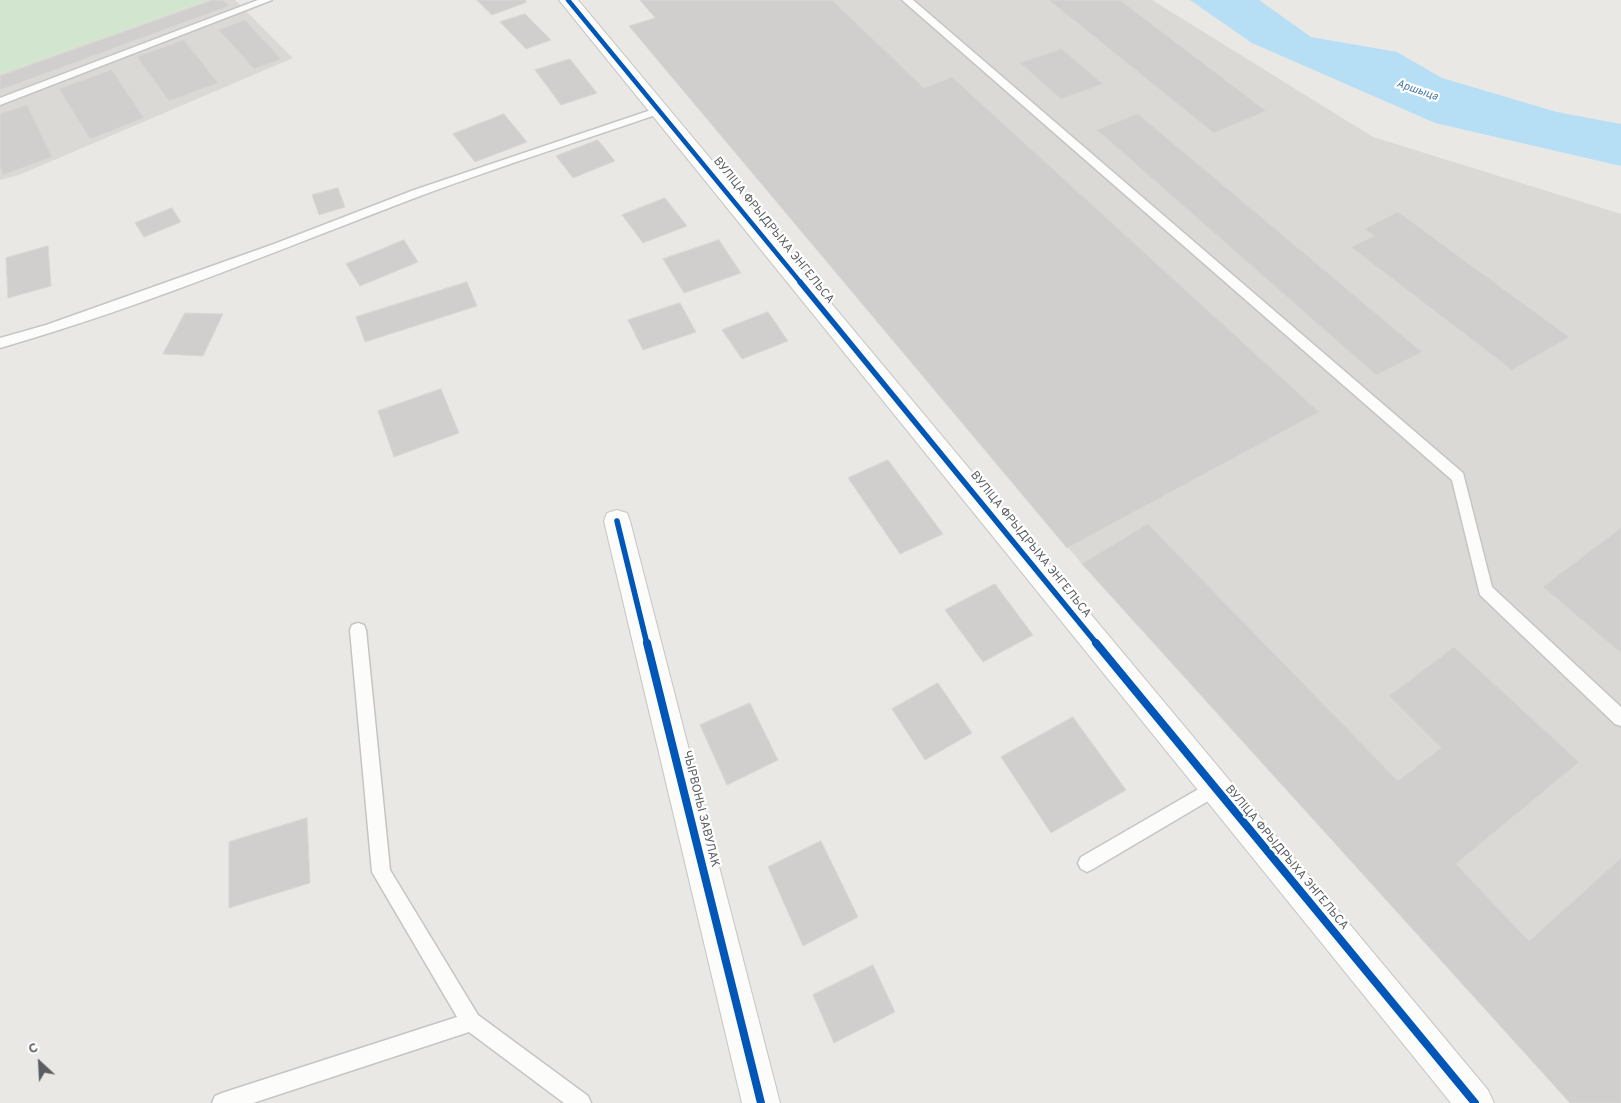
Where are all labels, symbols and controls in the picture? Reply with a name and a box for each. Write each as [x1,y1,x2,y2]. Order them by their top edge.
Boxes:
water label: Аршыца [1395,78,1439,104]
street label: ВУЛІЦА ФРЫДРЫХА ЭНГЕЛЬСА [709,155,837,307]
street label: ВУЛІЦА ФРЫДРЫХА ЭНГЕЛЬСА [966,469,1094,621]
street label: ЧЫРВОНЫ ЗАВУЛАК [679,749,721,869]
street label: ВУЛІЦА ФРЫДРЫХА ЭНГЕЛЬСА [1221,783,1351,933]
north arrow [15,1038,65,1088]
text: С [26,1039,41,1059]

